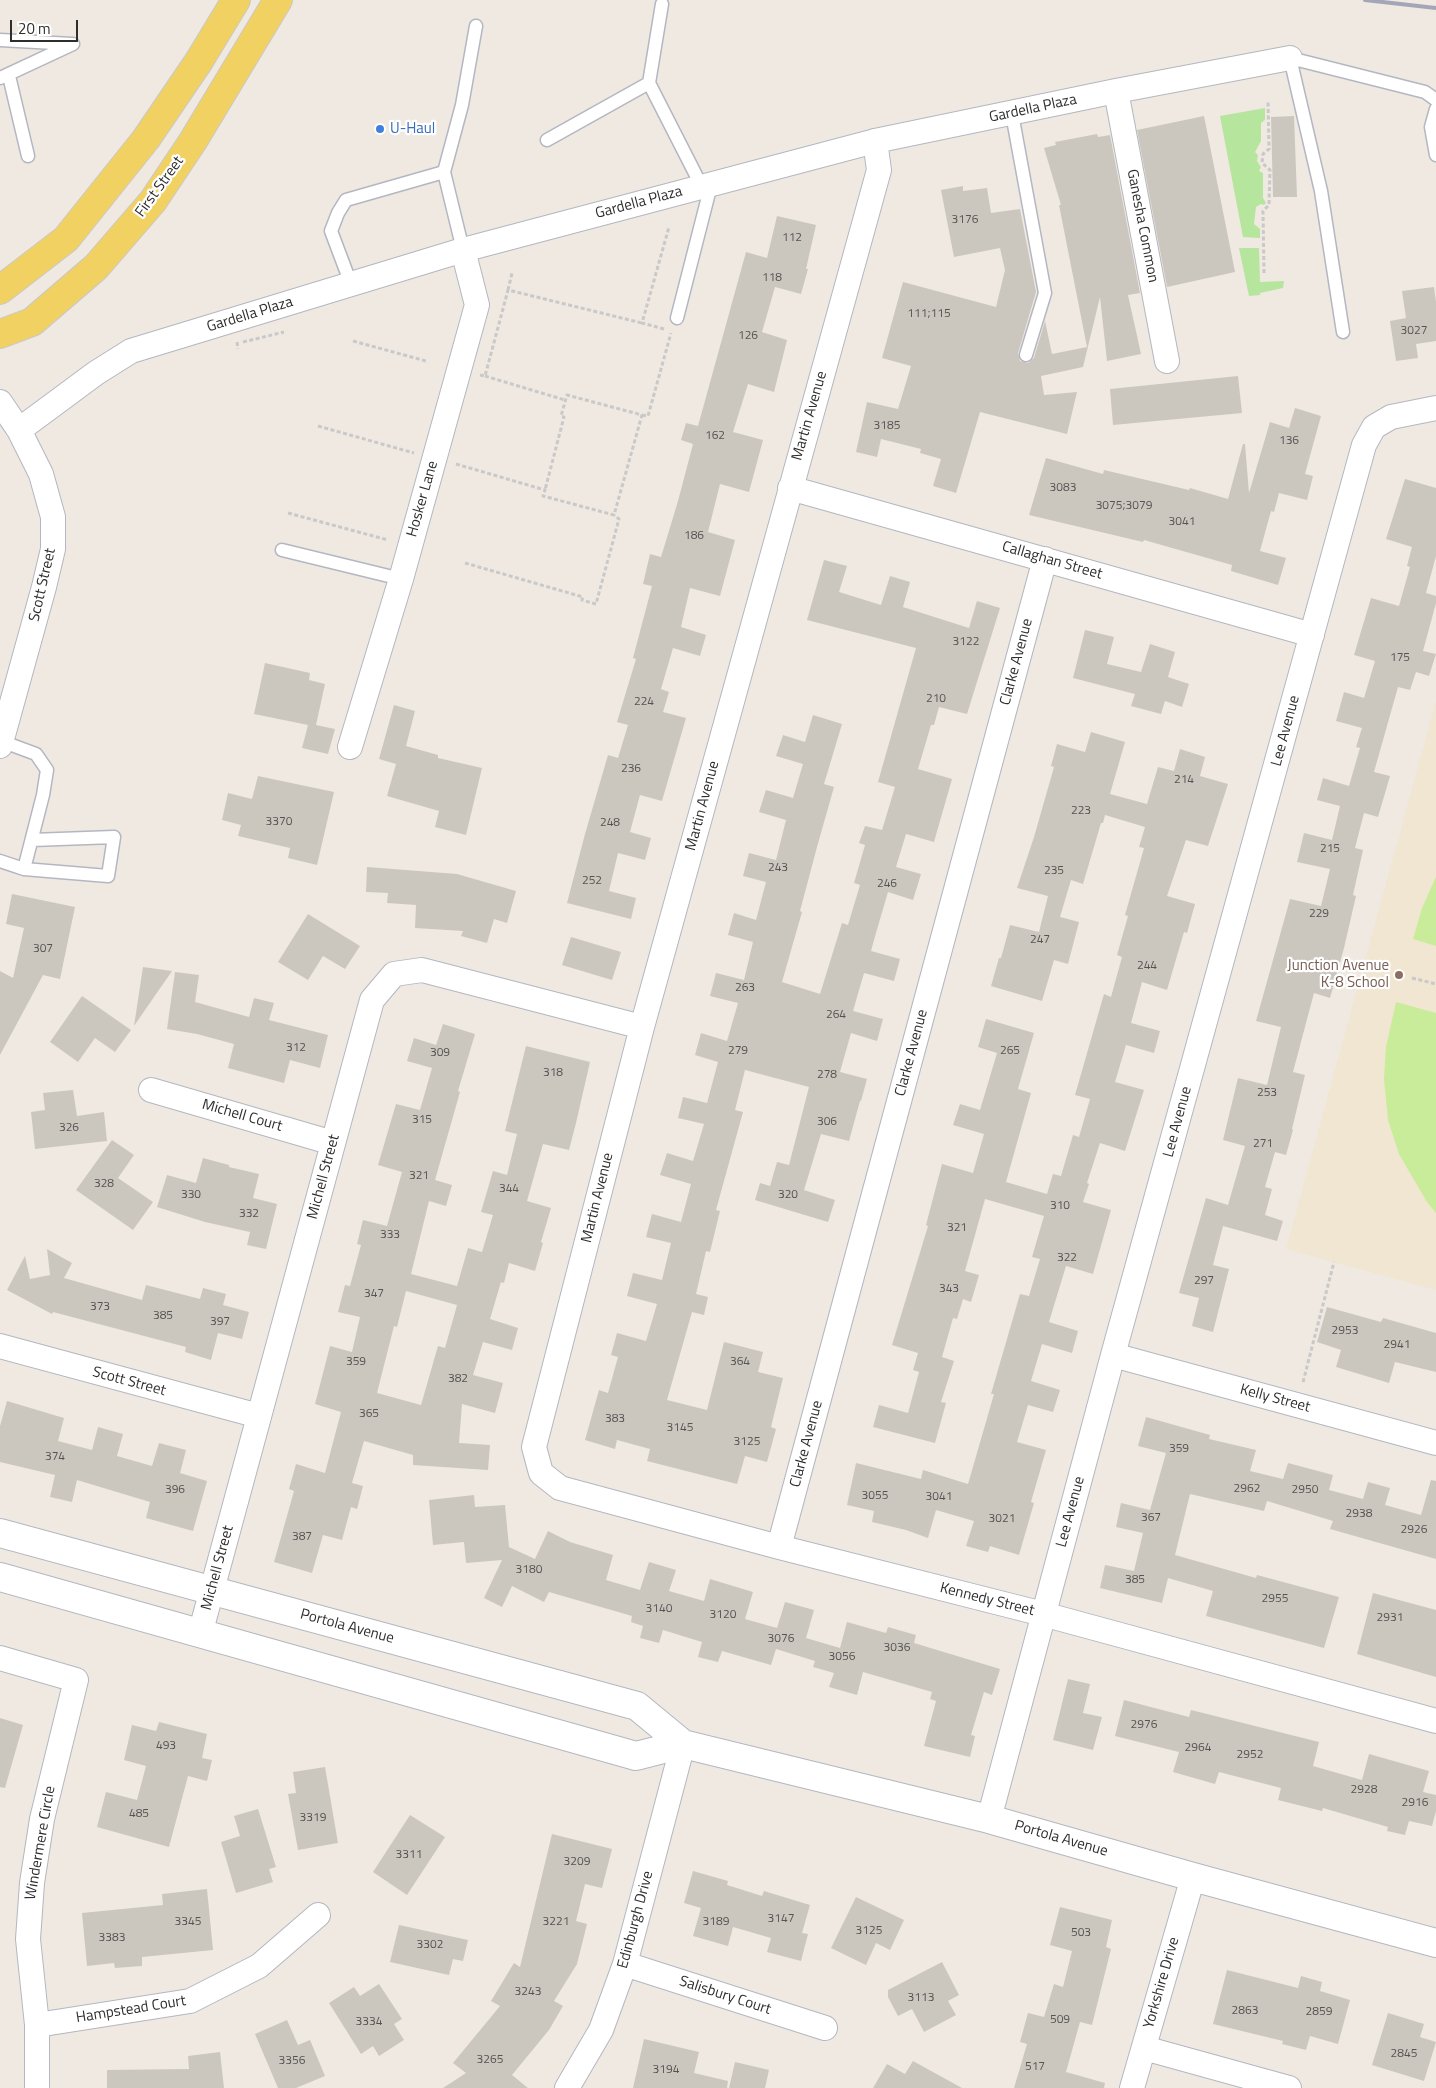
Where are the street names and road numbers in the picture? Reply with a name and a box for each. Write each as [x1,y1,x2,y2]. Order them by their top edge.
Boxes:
street label: Gardella Plaza [987,91,1079,127]
street label: First Street [132,153,188,221]
street label: Ganesha Common [1122,168,1162,284]
street label: Gardella Plaza [594,183,684,223]
street label: Gardella Plaza [205,293,295,337]
street label: Martin Avenue [789,369,831,463]
street label: Hosker Lane [404,459,442,539]
street label: Callaghan Street [1000,538,1104,584]
street label: Scott Street [26,546,60,624]
street label: Clarke Avenue [997,617,1037,707]
street label: Lee Avenue [1268,694,1304,768]
street label: Martin Avenue [682,759,724,853]
street label: Clarke Avenue [892,1008,932,1098]
street label: Lee Avenue [1160,1085,1196,1159]
street label: Michell Court [200,1096,284,1136]
street label: Michell Street [304,1133,344,1221]
street label: Martin Avenue [578,1151,618,1245]
street label: Scott Street [90,1364,168,1400]
street label: Kelly Street [1238,1381,1312,1417]
street label: Clarke Avenue [787,1399,827,1489]
street label: Lee Avenue [1053,1475,1089,1549]
street label: Michell Street [198,1524,238,1612]
street label: Kennedy Street [938,1580,1036,1620]
street label: Portola Avenue [298,1606,396,1648]
street label: Windermere Circle [22,1785,60,1901]
street label: Portola Avenue [1012,1817,1110,1861]
street label: Edinburgh Drive [614,1869,658,1971]
street label: Yorkshire Drive [1140,1935,1184,2031]
street label: Salisbury Court [677,1973,773,2019]
street label: Hampstead Court [75,1992,187,2028]

